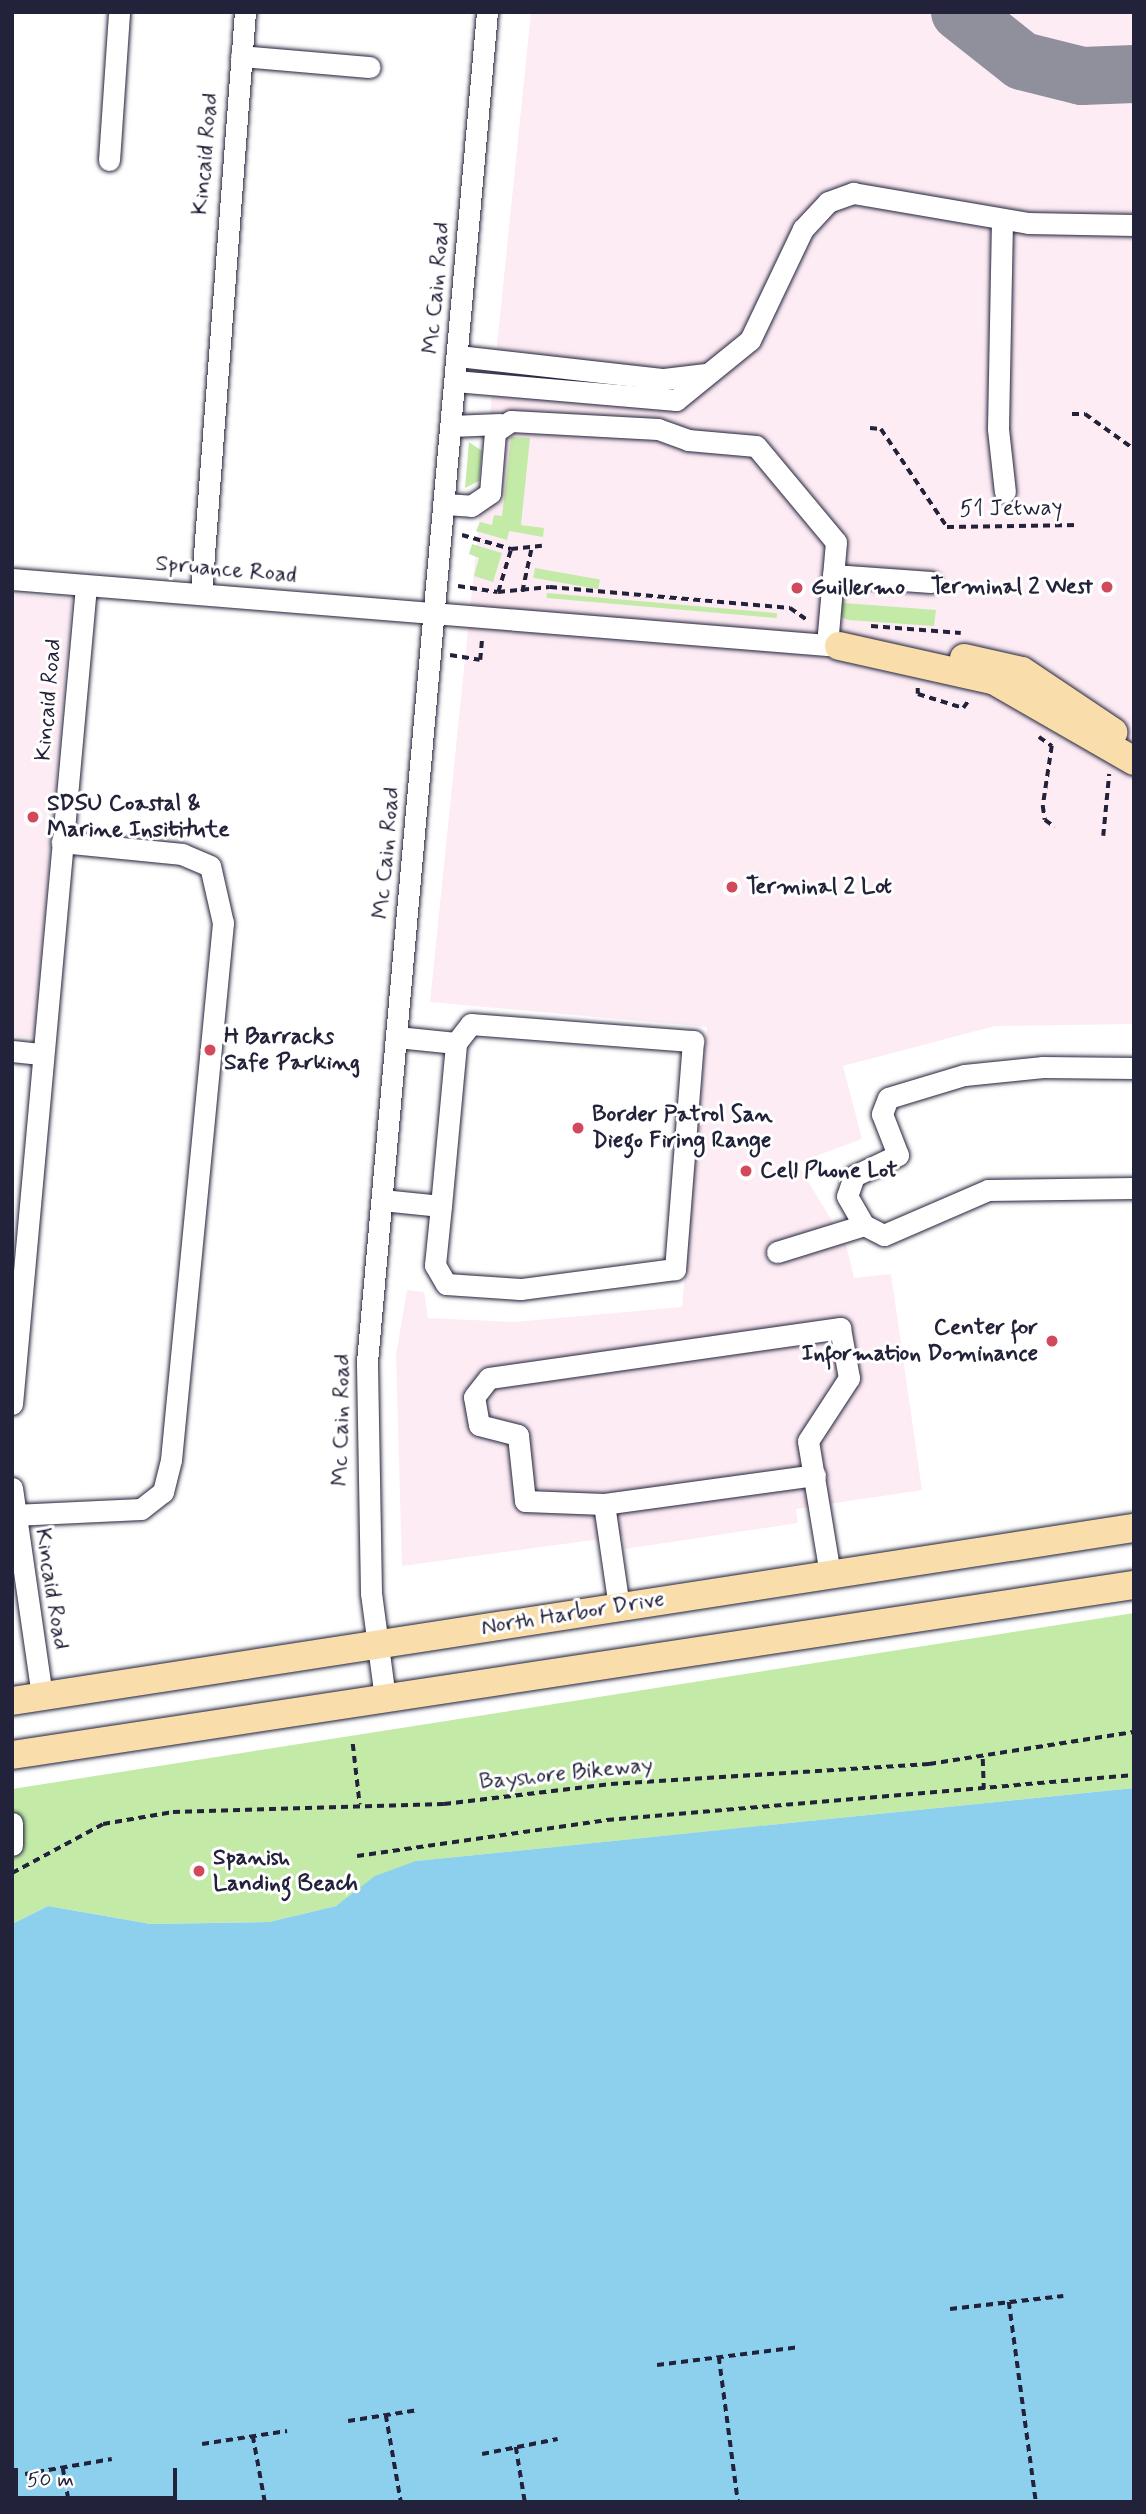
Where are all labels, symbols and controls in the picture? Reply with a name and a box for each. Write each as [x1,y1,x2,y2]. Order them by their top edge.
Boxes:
street label: Kincaid Road [187,92,225,216]
street label: Mc Cain Road [417,219,457,357]
street label: 51 Jetway [959,494,1063,524]
street label: Spruance Road [155,550,297,590]
place label: Terminal 2 West [931,573,1093,601]
place label: Guillermo [811,574,905,602]
marker: Terminal 2 West [1099,579,1115,595]
marker: Guillermo [789,580,805,596]
street label: Kincaid Road [30,638,68,762]
street label: Mc Cain Road [367,784,407,922]
place label: SDSU Coastal & Marine Insititute [47,790,230,844]
marker: SDSU Coastal & Marine Insititute [25,809,41,825]
place label: Terminal 2 Lot [746,873,892,901]
marker: Terminal 2 Lot [724,879,740,895]
place label: H Barracks Safe Parking [224,1023,349,1077]
marker: H Barracks Safe Parking [202,1042,218,1058]
place label: Border Patrol San Diego Firing Range [592,1101,775,1155]
marker: Border Patrol San Diego Firing Range [570,1120,586,1136]
place label: Cell Phone Lot [760,1157,898,1185]
marker: Cell Phone Lot [738,1163,754,1179]
place label: Center for Information Dominance [795,1314,1038,1368]
marker: Center for Information Dominance [1044,1333,1060,1349]
street label: Mc Cain Road [327,1352,357,1488]
street label: Kincaid Road [28,1526,74,1652]
street label: North Harbor Drive [480,1586,666,1642]
street label: Bayshore Bikeway [475,1751,657,1797]
place label: Spanish Landing Beach [213,1844,358,1898]
marker: Spanish Landing Beach [191,1863,207,1879]
scale bar [18,2454,180,2498]
text: 50 m [27,2466,74,2494]

